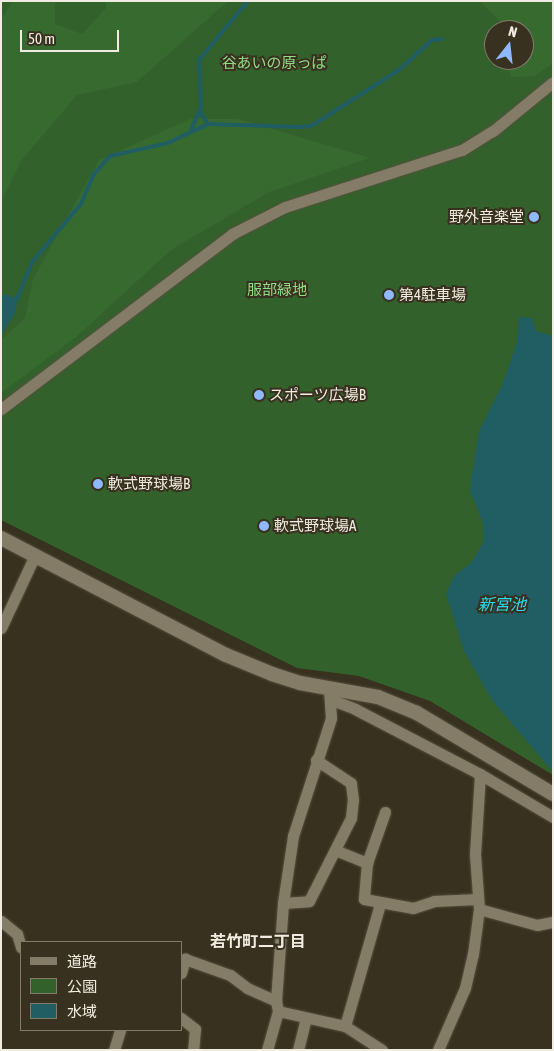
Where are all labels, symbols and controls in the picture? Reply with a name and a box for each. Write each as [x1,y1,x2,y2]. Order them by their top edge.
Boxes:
scale bar [22,20,121,52]
north arrow [484,20,534,70]
text: N [507,23,519,40]
text: 50 m [28,30,55,47]
park label: 谷あいの原っぱ [222,54,326,72]
place label: 野外音楽堂 [449,208,524,226]
marker: 野外音楽堂 [528,211,540,223]
park label: 服部緑地 [247,281,307,299]
place label: 第4駐車場 [399,286,466,304]
marker: 第4駐車場 [383,289,395,301]
place label: スポーツ広場B [269,386,366,404]
marker: スポーツ広場B [253,389,265,401]
place label: 軟式野球場B [108,475,190,493]
marker: 軟式野球場B [92,478,104,490]
place label: 軟式野球場A [274,517,356,535]
marker: 軟式野球場A [258,520,270,532]
water label: 新宮池 [478,594,526,614]
district label: 若竹町二丁目 [210,931,306,951]
legend [20,941,182,1031]
text: 道路 [67,953,97,970]
text: 公園 [67,978,97,995]
text: 水域 [67,1003,97,1020]

